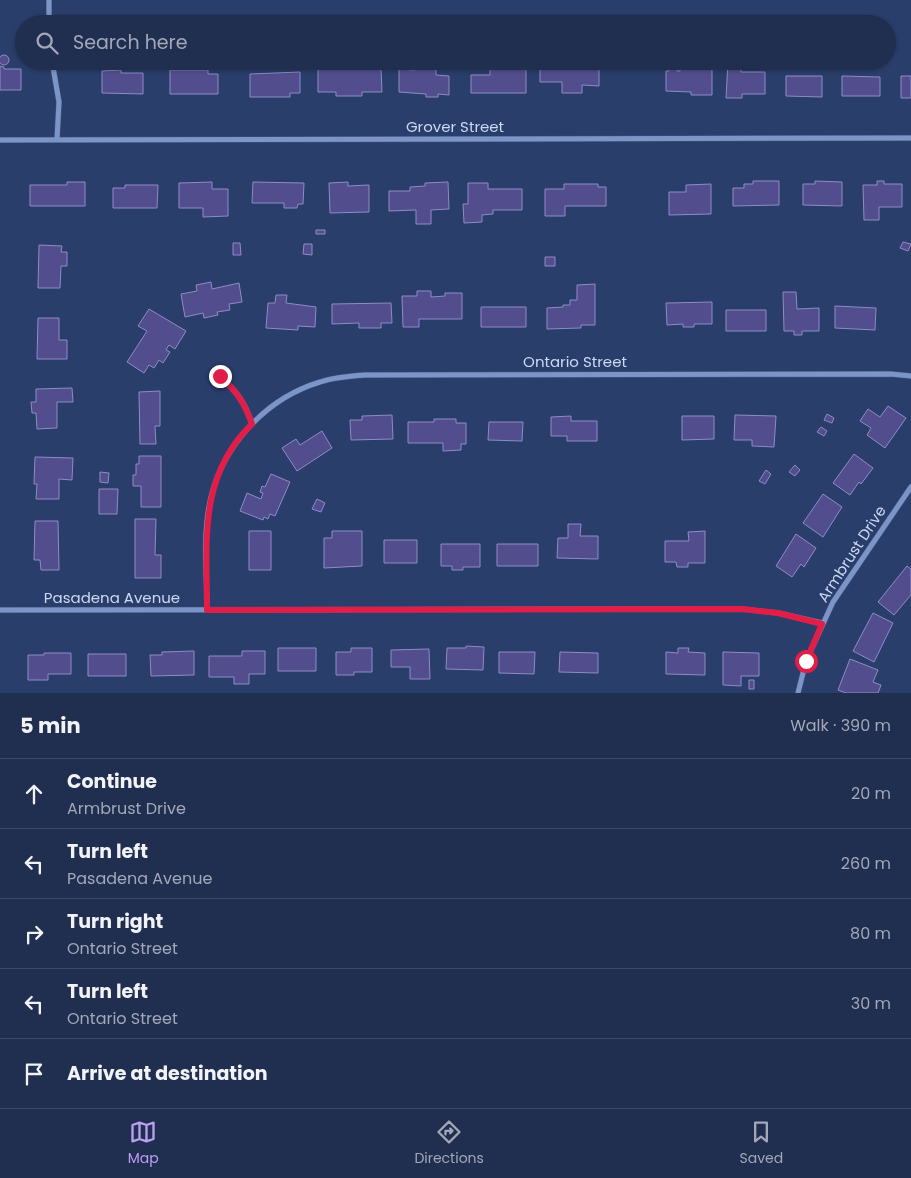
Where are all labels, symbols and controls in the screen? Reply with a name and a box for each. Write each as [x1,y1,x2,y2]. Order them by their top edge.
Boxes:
search box [15,15,896,70]
icon: search [33,29,61,57]
text: Search here [73,29,187,56]
street label: Grover Street [406,116,504,137]
street label: Ontario Street [523,351,627,372]
route end [209,365,232,388]
street label: Armbrust Drive [812,501,891,606]
street label: Pasadena Avenue [44,587,180,608]
route start [795,650,818,673]
text: 5 min [20,711,81,740]
text: Walk · 390 m [790,714,891,737]
text: Continue [67,768,157,795]
icon: ahead [20,780,48,808]
text: 20 m [851,782,891,805]
text: Armbrust Drive [67,797,186,820]
text: Turn left [67,838,148,865]
icon: left [20,850,48,878]
text: 260 m [841,852,891,875]
text: Pasadena Avenue [67,867,212,890]
text: Turn right [67,908,163,935]
icon: right [20,920,48,948]
text: 80 m [850,922,891,945]
text: Ontario Street [67,937,178,960]
text: Turn left [67,978,148,1005]
icon: left [20,990,48,1018]
text: 30 m [851,992,891,1015]
text: Ontario Street [67,1007,178,1030]
icon: arrive [20,1060,48,1088]
text: Arrive at destination [67,1060,268,1087]
tab: Map [128,1118,159,1169]
tab: Directions [414,1118,484,1169]
tab: Saved [739,1118,783,1169]

